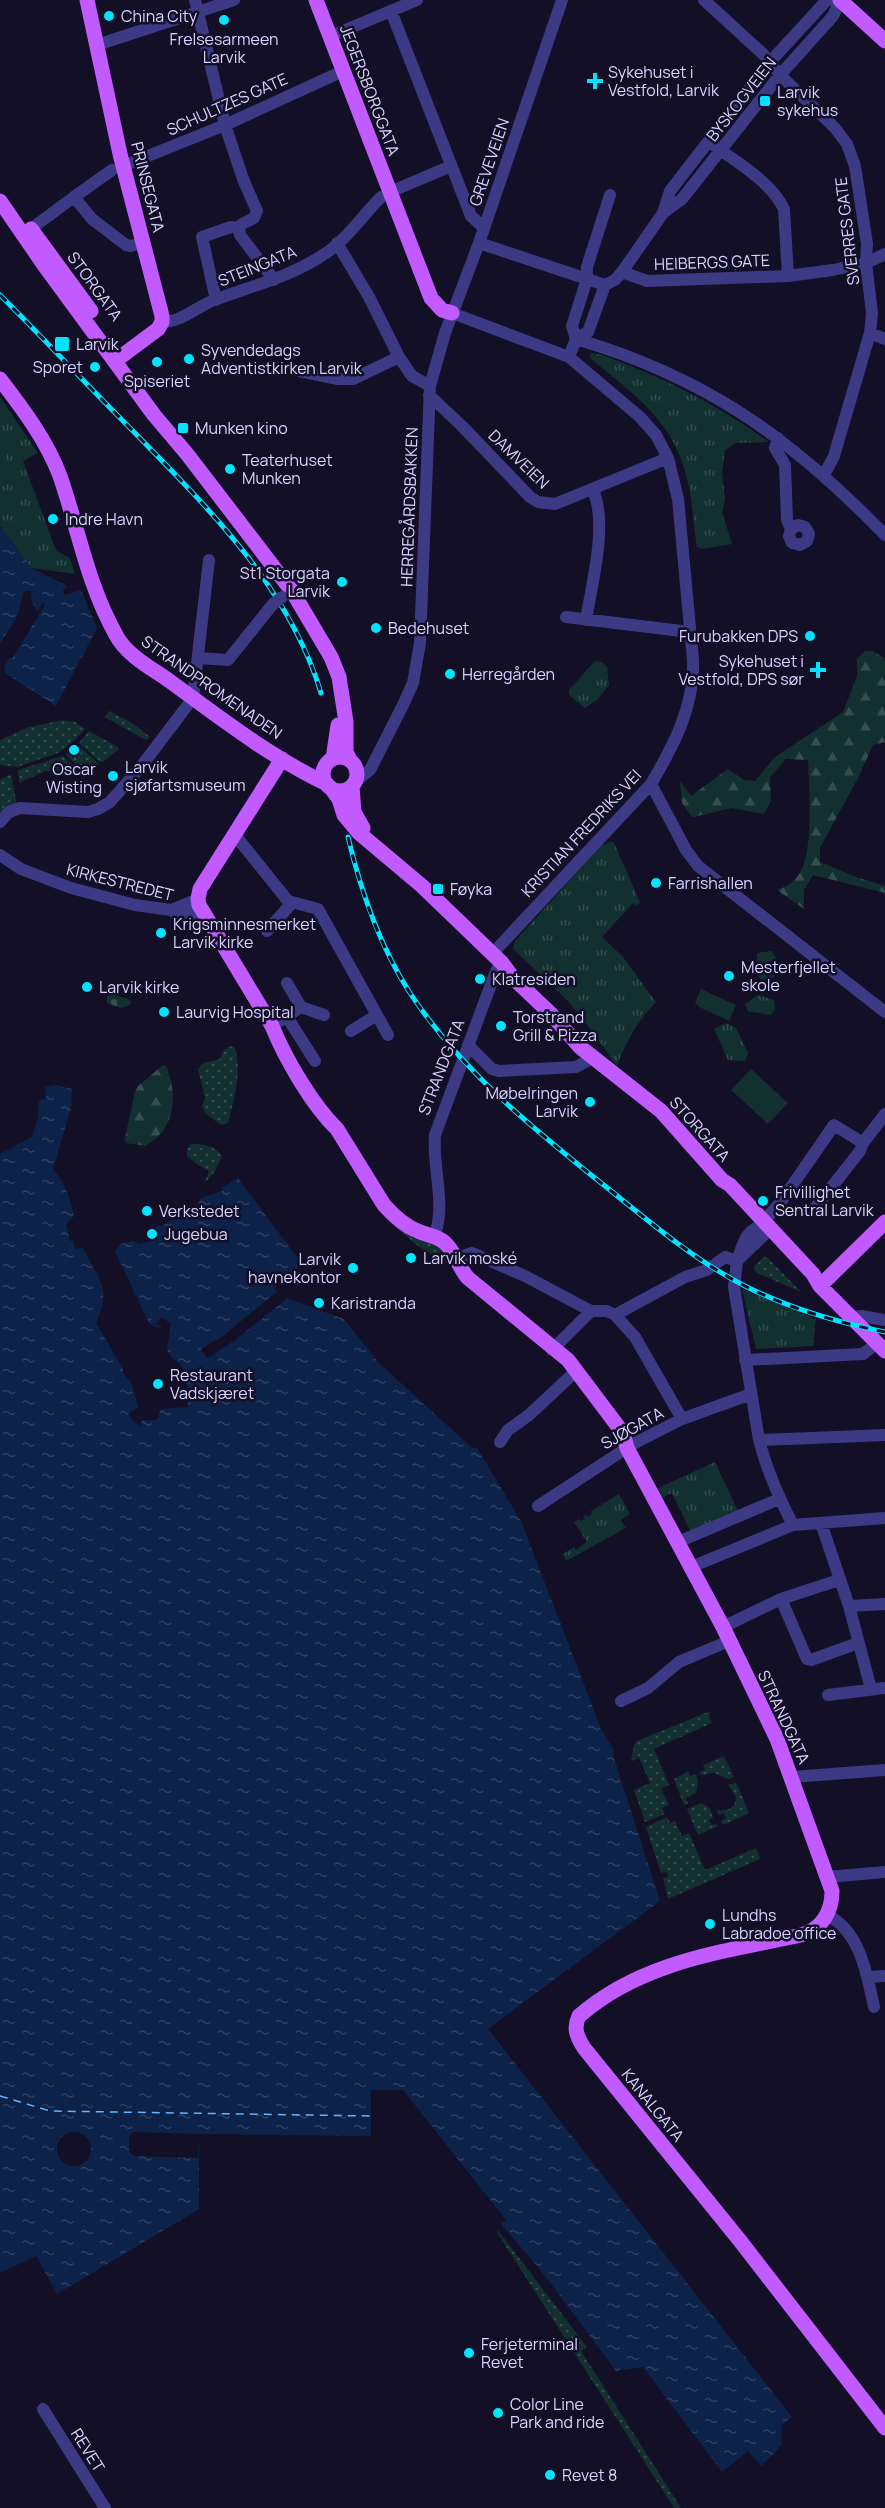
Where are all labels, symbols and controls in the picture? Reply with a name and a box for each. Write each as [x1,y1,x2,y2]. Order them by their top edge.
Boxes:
place label: China City [121,5,198,27]
marker: China City [102,9,116,23]
marker: Frelsesarmeen Larvik [217,13,231,27]
street label: JEGERSBORGGATA [335,21,405,159]
place label: Frelsesarmeen Larvik [169,28,279,68]
street label: BYSKOGVEIEN [701,52,781,146]
place label: Sykehuset i Vestfold, Larvik [608,61,720,101]
street label: SCHULTZES GATE [163,68,291,140]
marker: Sykehuset i Vestfold, Larvik [586,72,604,90]
place label: Larvik sykehus [777,81,838,121]
marker: Larvik sykehus [758,94,772,108]
street label: GREVEVEIEN [464,115,514,209]
street label: PRINSEGATA [126,139,170,235]
street label: SVERRES GATE [829,176,865,286]
street label: STEINGATA [215,240,299,292]
street label: STORGATA [62,247,128,325]
street label: HEIBERGS GATE [654,249,770,275]
place label: Larvik [76,333,120,355]
marker: Larvik [53,335,71,353]
place label: Syvendedags Adventistkirken Larvik [201,339,363,379]
marker: Syvendedags Adventistkirken Larvik [182,352,196,366]
marker: Spiseriet [150,355,164,369]
place label: Sporet [33,356,83,378]
marker: Sporet [88,360,102,374]
place label: Spiseriet [124,370,190,392]
place label: Munken kino [195,417,288,439]
marker: Munken kino [176,421,190,435]
street label: DAMVEIEN [484,424,554,494]
street label: HERREGÅRDSBAKKEN [395,427,423,587]
place label: Teaterhuset Munken [242,449,333,489]
marker: Teaterhuset Munken [223,462,237,476]
place label: Indre Havn [65,508,143,530]
marker: Indre Havn [46,512,60,526]
place label: St1 Storgata Larvik [240,562,331,602]
marker: St1 Storgata Larvik [335,575,349,589]
place label: Bedehuset [388,617,469,639]
marker: Bedehuset [369,621,383,635]
place label: Furubakken DPS [679,625,798,647]
marker: Furubakken DPS [803,629,817,643]
street label: STRANDPROMENADEN [137,630,287,744]
place label: Sykehuset i Vestfold, DPS sør [679,650,804,690]
marker: Sykehuset i Vestfold, DPS sør [809,661,827,679]
place label: Herregården [462,663,555,685]
marker: Herregården [443,667,457,681]
marker: Oscar Wisting [67,743,81,757]
place label: Larvik sjøfartsmuseum [125,756,246,796]
place label: Oscar Wisting [46,758,102,798]
street label: KRISTIAN FREDRIKS VEI [516,764,646,902]
marker: Larvik sjøfartsmuseum [106,769,120,783]
street label: KIRKESTREDET [64,858,176,906]
place label: Farrishallen [668,872,753,894]
marker: Farrishallen [649,876,663,890]
place label: Føyka [450,878,492,900]
marker: Føyka [431,882,445,896]
place label: Krigsminnesmerket Larvik kirke [173,913,316,953]
marker: Krigsminnesmerket Larvik kirke [154,926,168,940]
place label: Mesterfjellet skole [741,956,836,996]
place label: Klatresiden [492,968,576,990]
marker: Mesterfjellet skole [722,969,736,983]
marker: Klatresiden [473,972,487,986]
place label: Larvik kirke [99,976,179,998]
marker: Larvik kirke [80,980,94,994]
place label: Laurvig Hospital [176,1001,294,1023]
marker: Laurvig Hospital [157,1005,171,1019]
place label: Torstrand Grill & Pizza [513,1006,597,1046]
street label: STRANDGATA [413,1016,469,1118]
marker: Torstrand Grill & Pizza [494,1019,508,1033]
place label: Møbelringen Larvik [485,1082,579,1122]
street label: STORGATA [665,1092,735,1166]
marker: Møbelringen Larvik [583,1095,597,1109]
place label: Frivillighet Sentral Larvik [775,1181,875,1221]
marker: Frivillighet Sentral Larvik [756,1194,770,1208]
place label: Verkstedet [159,1200,240,1222]
marker: Verkstedet [140,1204,154,1218]
place label: Jugebua [164,1223,228,1245]
marker: Jugebua [145,1227,159,1241]
place label: Larvik moské [423,1247,517,1269]
place label: Larvik havnekontor [248,1248,342,1288]
marker: Larvik moské [404,1251,418,1265]
marker: Larvik havnekontor [346,1261,360,1275]
place label: Karistranda [331,1292,416,1314]
marker: Karistranda [312,1296,326,1310]
place label: Restaurant Vadskjæret [170,1364,254,1404]
marker: Restaurant Vadskjæret [151,1377,165,1391]
street label: SJØGATA [597,1402,667,1454]
street label: STRANDGATA [753,1667,815,1767]
place label: Lundhs Labradoe office [722,1904,836,1944]
marker: Lundhs Labradoe office [703,1917,717,1931]
street label: KANALGATA [617,2064,689,2146]
place label: Ferjeterminal Revet [481,2333,578,2373]
marker: Ferjeterminal Revet [462,2346,476,2360]
place label: Color Line Park and ride [510,2393,604,2433]
marker: Color Line Park and ride [491,2406,505,2420]
street label: REVET [66,2424,110,2476]
place label: Revet 8 [562,2464,617,2486]
marker: Revet 8 [543,2468,557,2482]

